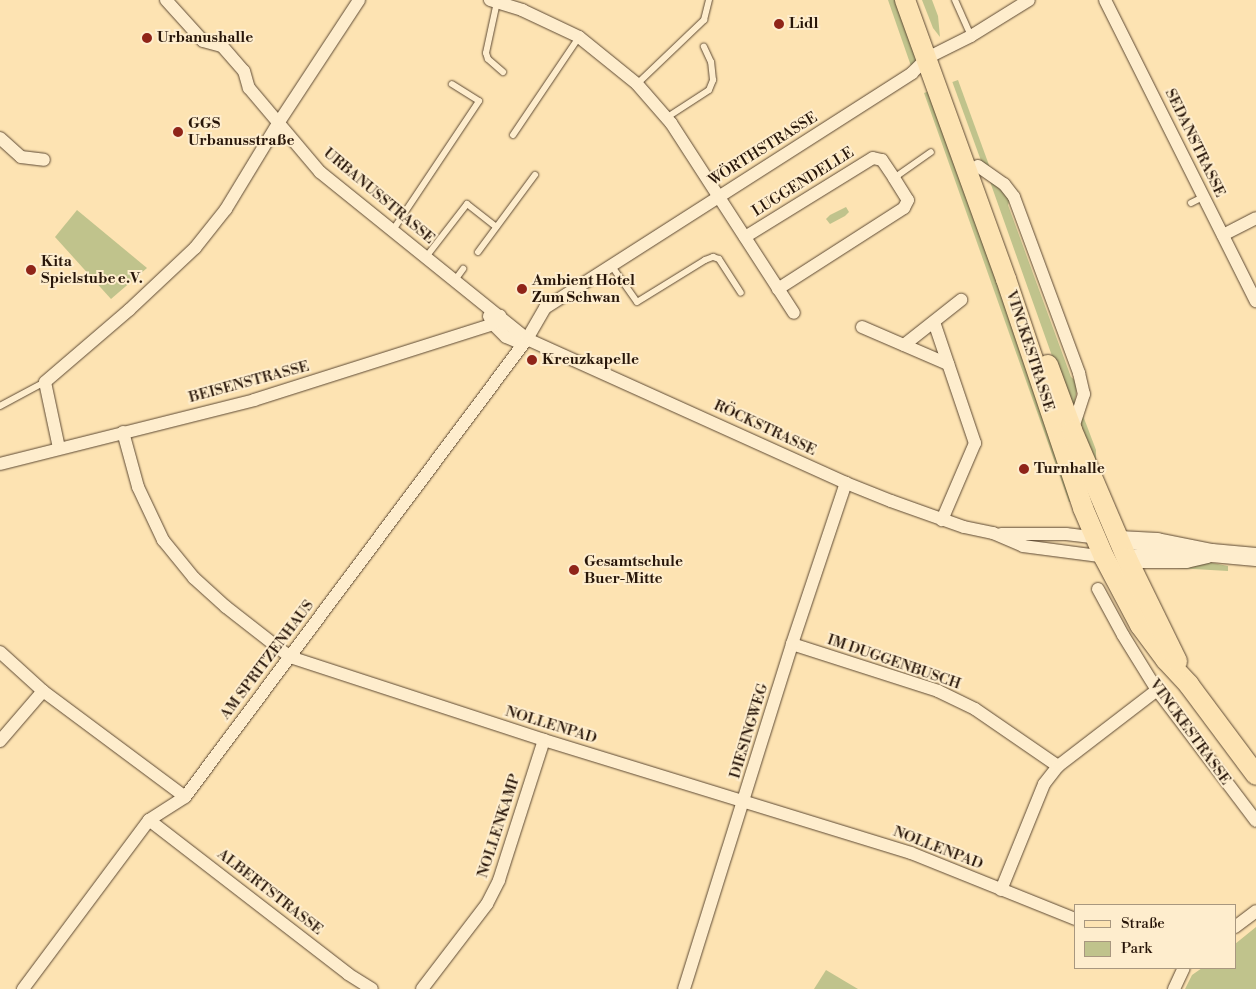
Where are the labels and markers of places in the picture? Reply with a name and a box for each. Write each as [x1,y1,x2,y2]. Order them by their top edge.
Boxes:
place label: Lidl [789,15,818,33]
marker: Lidl [773,18,785,30]
place label: Urbanushalle [157,29,253,47]
marker: Urbanushalle [141,32,153,44]
place label: GGS Urbanusstraße [188,114,295,149]
marker: GGS Urbanusstraße [172,126,184,138]
place label: Kita Spielstube e.V. [41,252,143,287]
marker: Kita Spielstube e.V. [25,264,37,276]
place label: Ambient Hotel Zum Schwan [532,271,635,306]
marker: Ambient Hotel Zum Schwan [516,283,528,295]
place label: Kreuzkapelle [542,351,639,369]
marker: Kreuzkapelle [526,354,538,366]
place label: Turnhalle [1034,460,1105,478]
marker: Turnhalle [1018,463,1030,475]
place label: Gesamtschule Buer-Mitte [584,552,683,587]
marker: Gesamtschule Buer-Mitte [568,564,580,576]

